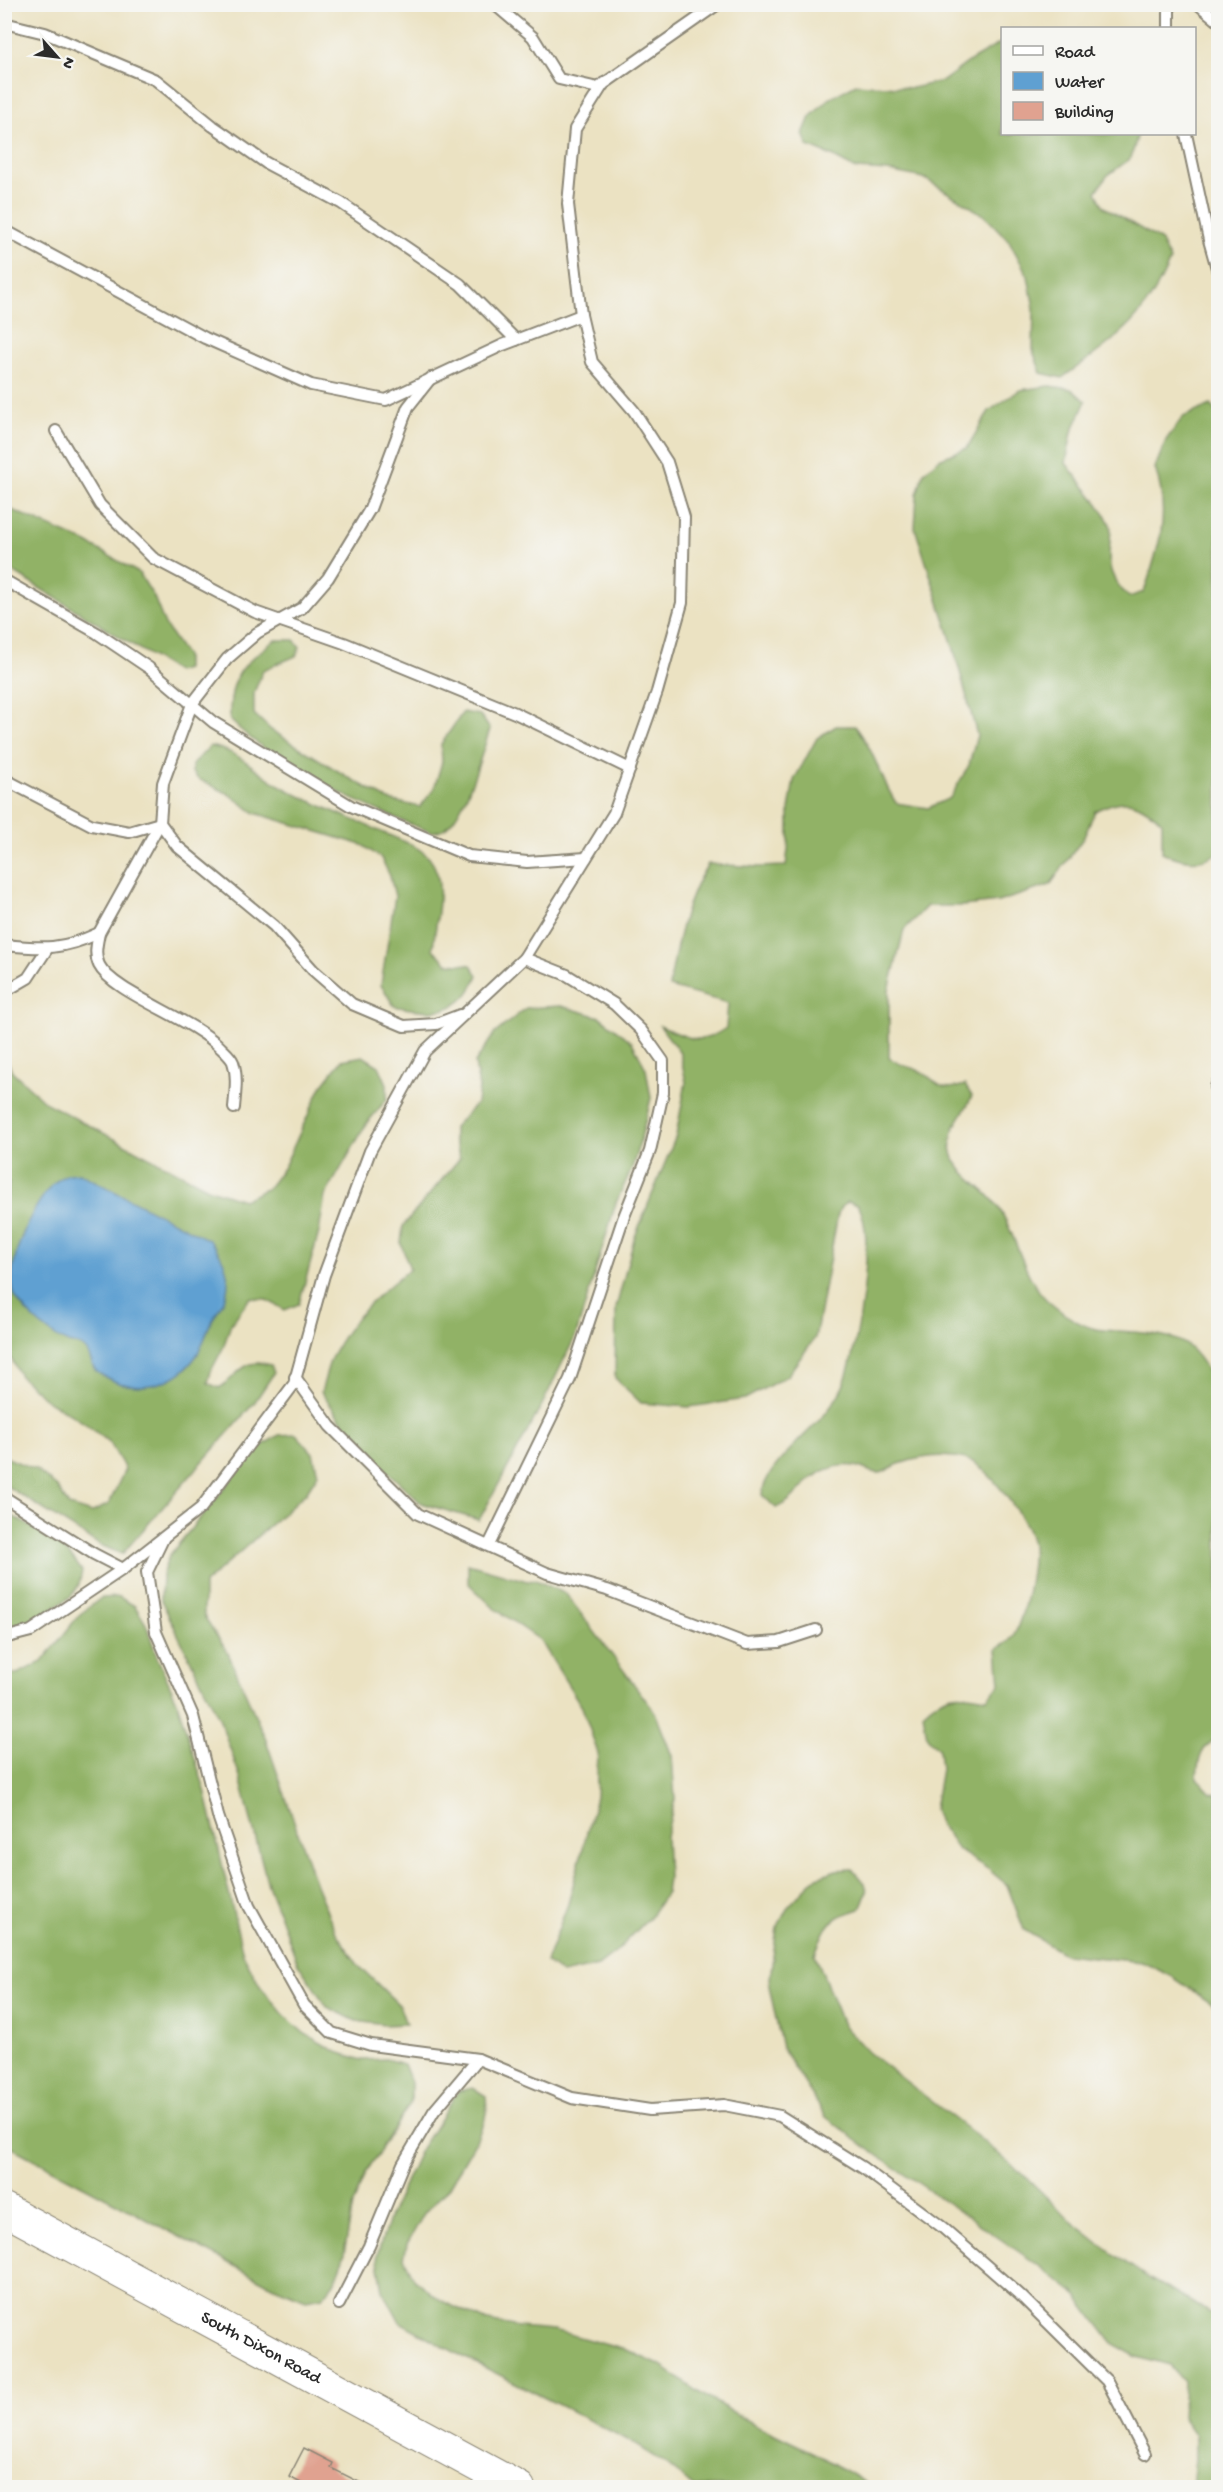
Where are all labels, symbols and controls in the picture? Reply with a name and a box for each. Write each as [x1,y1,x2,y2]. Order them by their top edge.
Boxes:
north arrow [27,27,87,87]
legend [1001,27,1196,135]
text: Road [1055,43,1096,64]
text: N [56,53,78,72]
text: Water [1055,73,1105,94]
text: Building [1054,103,1114,124]
street label: South Dixon Road [197,2307,326,2390]

